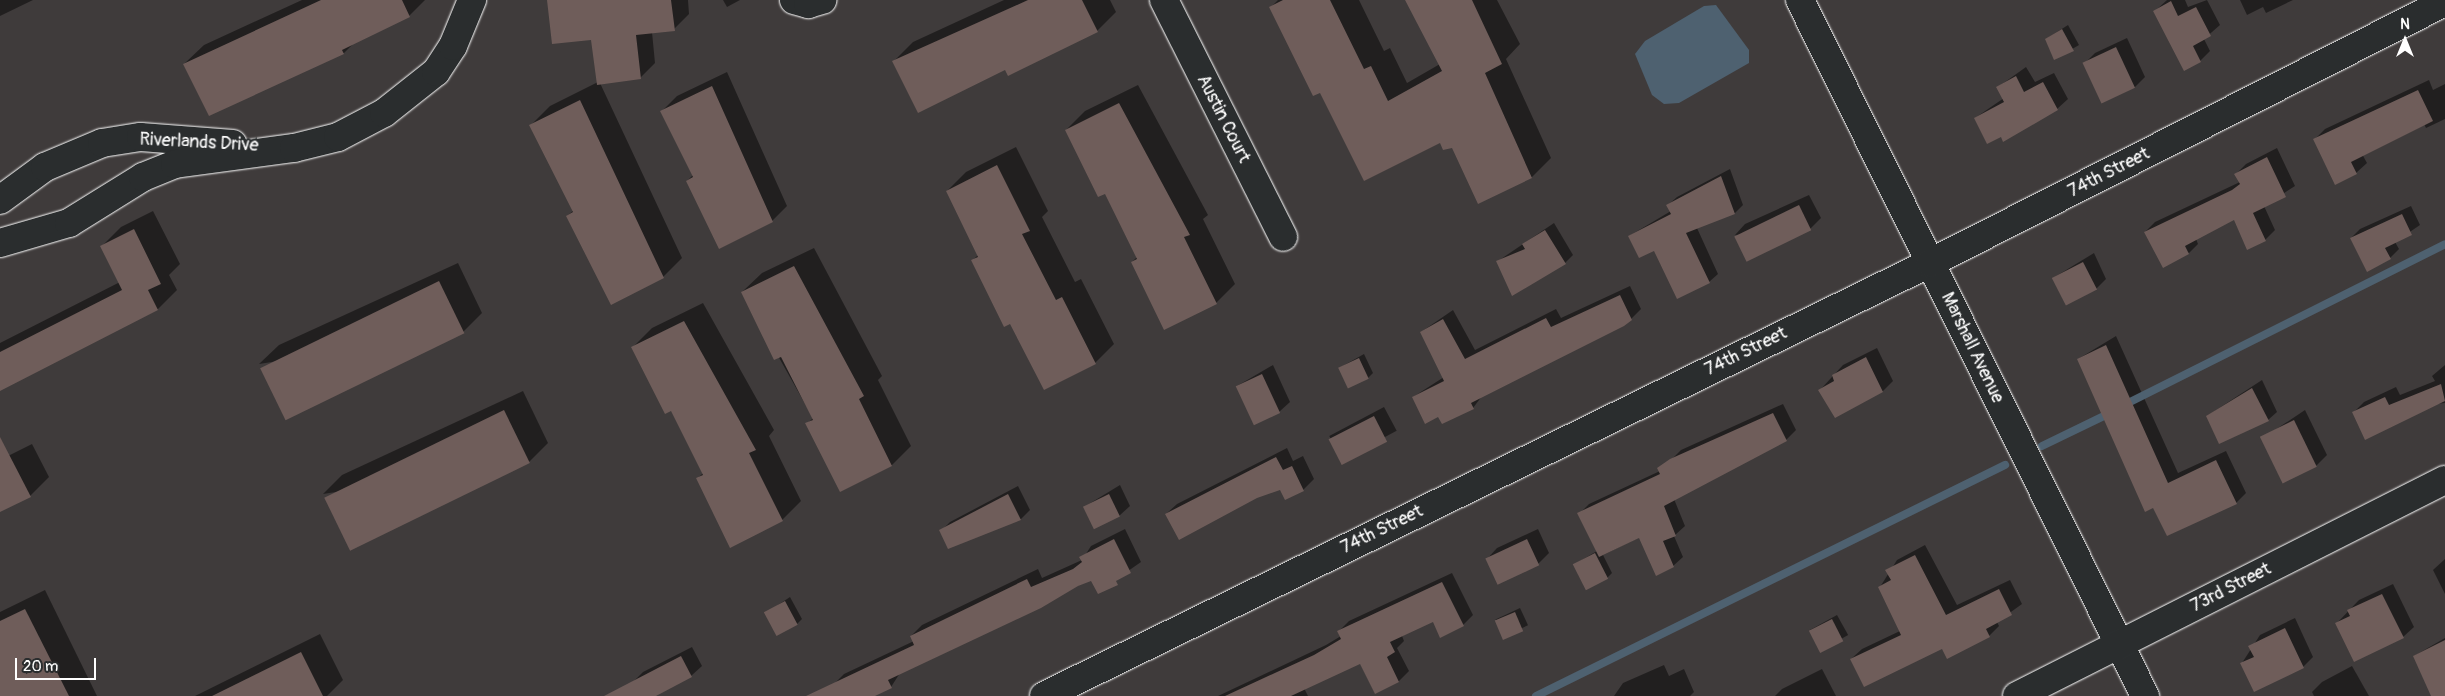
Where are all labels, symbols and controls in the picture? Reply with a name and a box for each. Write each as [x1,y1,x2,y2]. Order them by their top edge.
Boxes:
north arrow [2380,15,2430,65]
text: N [2400,16,2410,33]
street label: Austin Court [1192,71,1254,167]
street label: Riverlands Drive [139,129,259,157]
street label: 74th Street [2065,143,2153,203]
street label: Marshall Avenue [1936,289,2008,407]
street label: 74th Street [1702,323,1790,381]
street label: 74th Street [1338,501,1426,559]
street label: 73rd Street [2187,559,2275,617]
scale bar [18,648,99,680]
text: 20 m [23,657,58,676]

